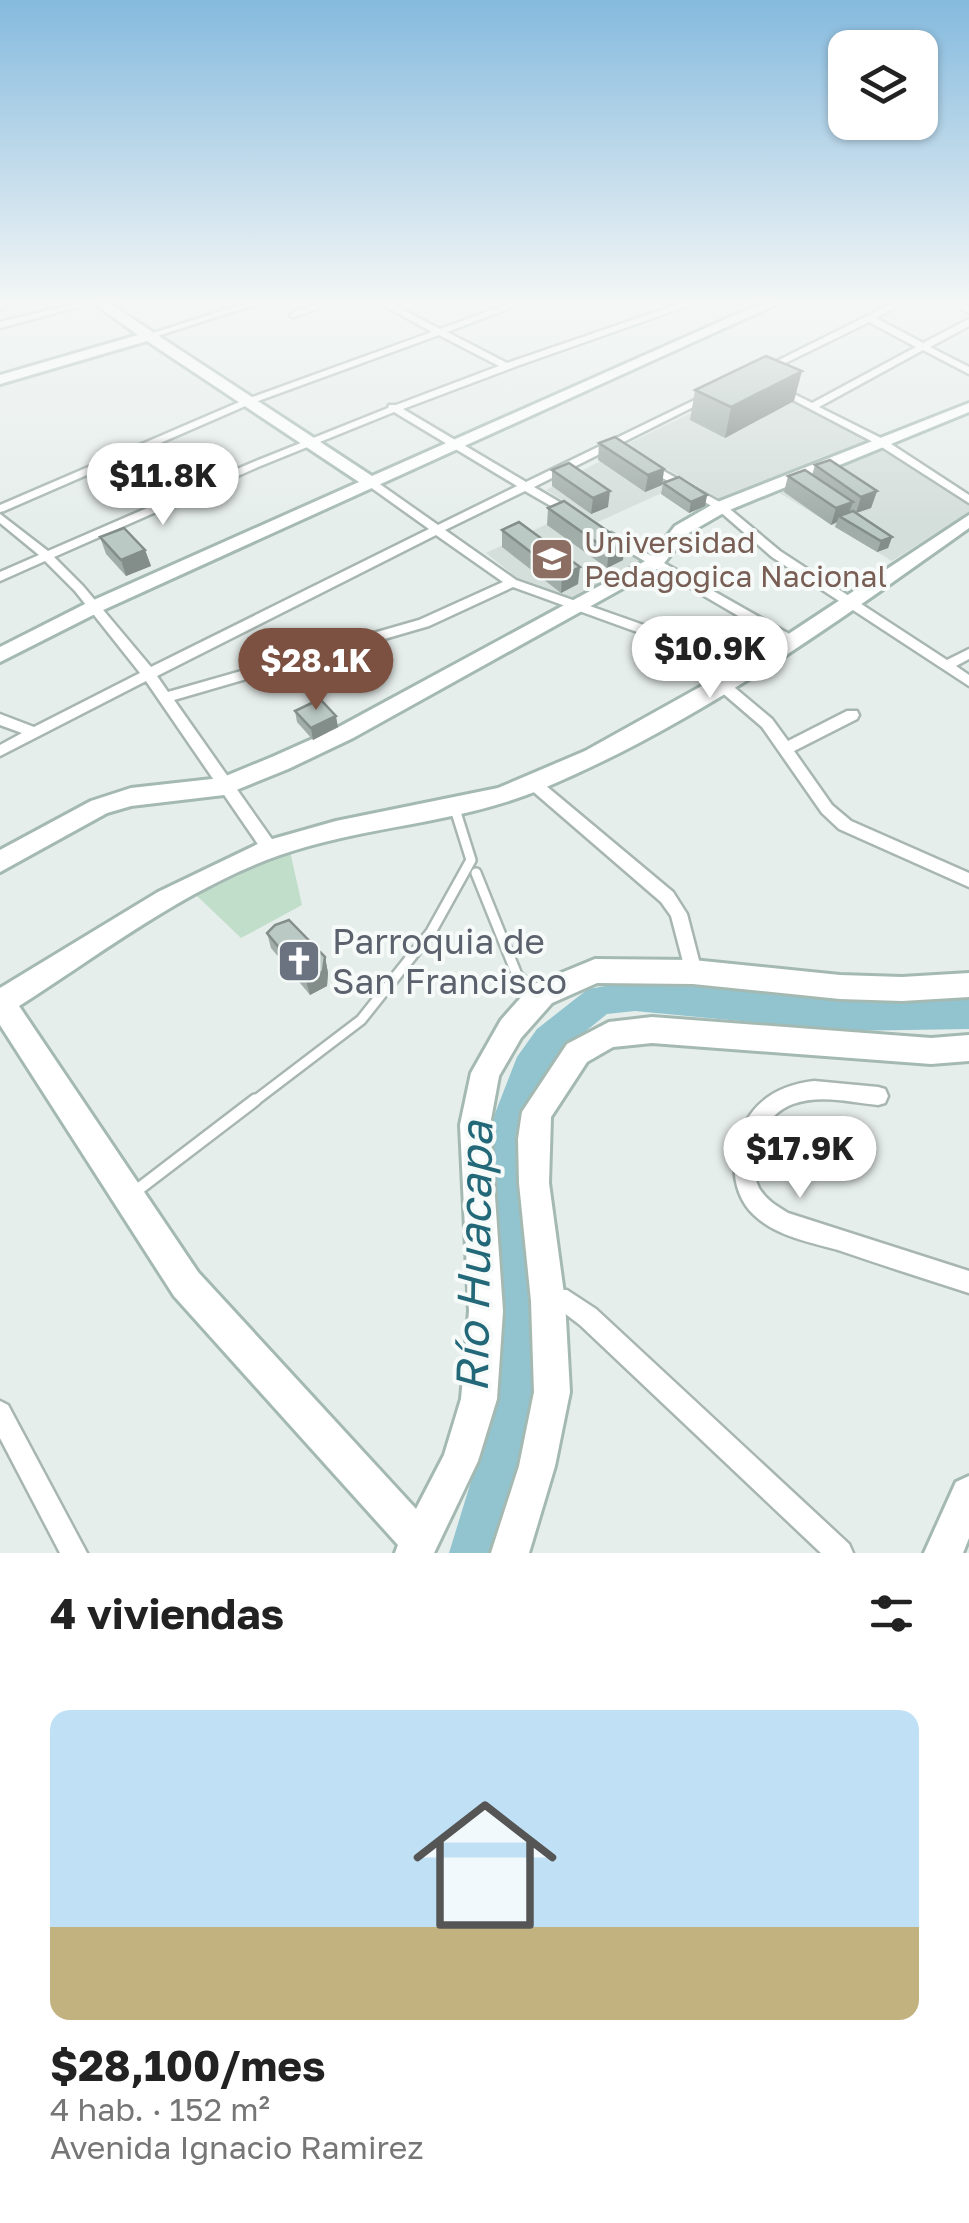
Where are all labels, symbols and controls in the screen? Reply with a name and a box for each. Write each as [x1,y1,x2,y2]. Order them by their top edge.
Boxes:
map controls [828,30,938,140]
button: layers [828,30,938,140]
pin: $11.8K [82,443,244,528]
text: $11.8K [109,456,217,494]
place label: Universidad Pedagogica Nacional [584,524,887,594]
school or university icon: Universidad Pedagogica Nacional [529,536,575,582]
pin: $10.9K [629,616,791,701]
pin: $28.1K [235,628,397,713]
text: $10.9K [654,629,766,667]
text: $28.1K [260,641,372,679]
place label: Parroquia de San Francisco [332,920,567,1002]
church icon: Parroquia de San Francisco [276,938,322,984]
pin: $17.9K [719,1116,881,1201]
water label: Río Huacapa [444,1120,502,1393]
text: $17.9K [745,1129,855,1167]
icon: filters [864,1586,919,1641]
text: 4 viviendas [50,1588,284,1638]
icon: home [395,1775,575,1955]
text: $28,100/mes [50,2040,326,2090]
text: 4 hab. · 152 m² [50,2090,270,2128]
text: Avenida Ignacio Ramirez [50,2128,424,2166]

